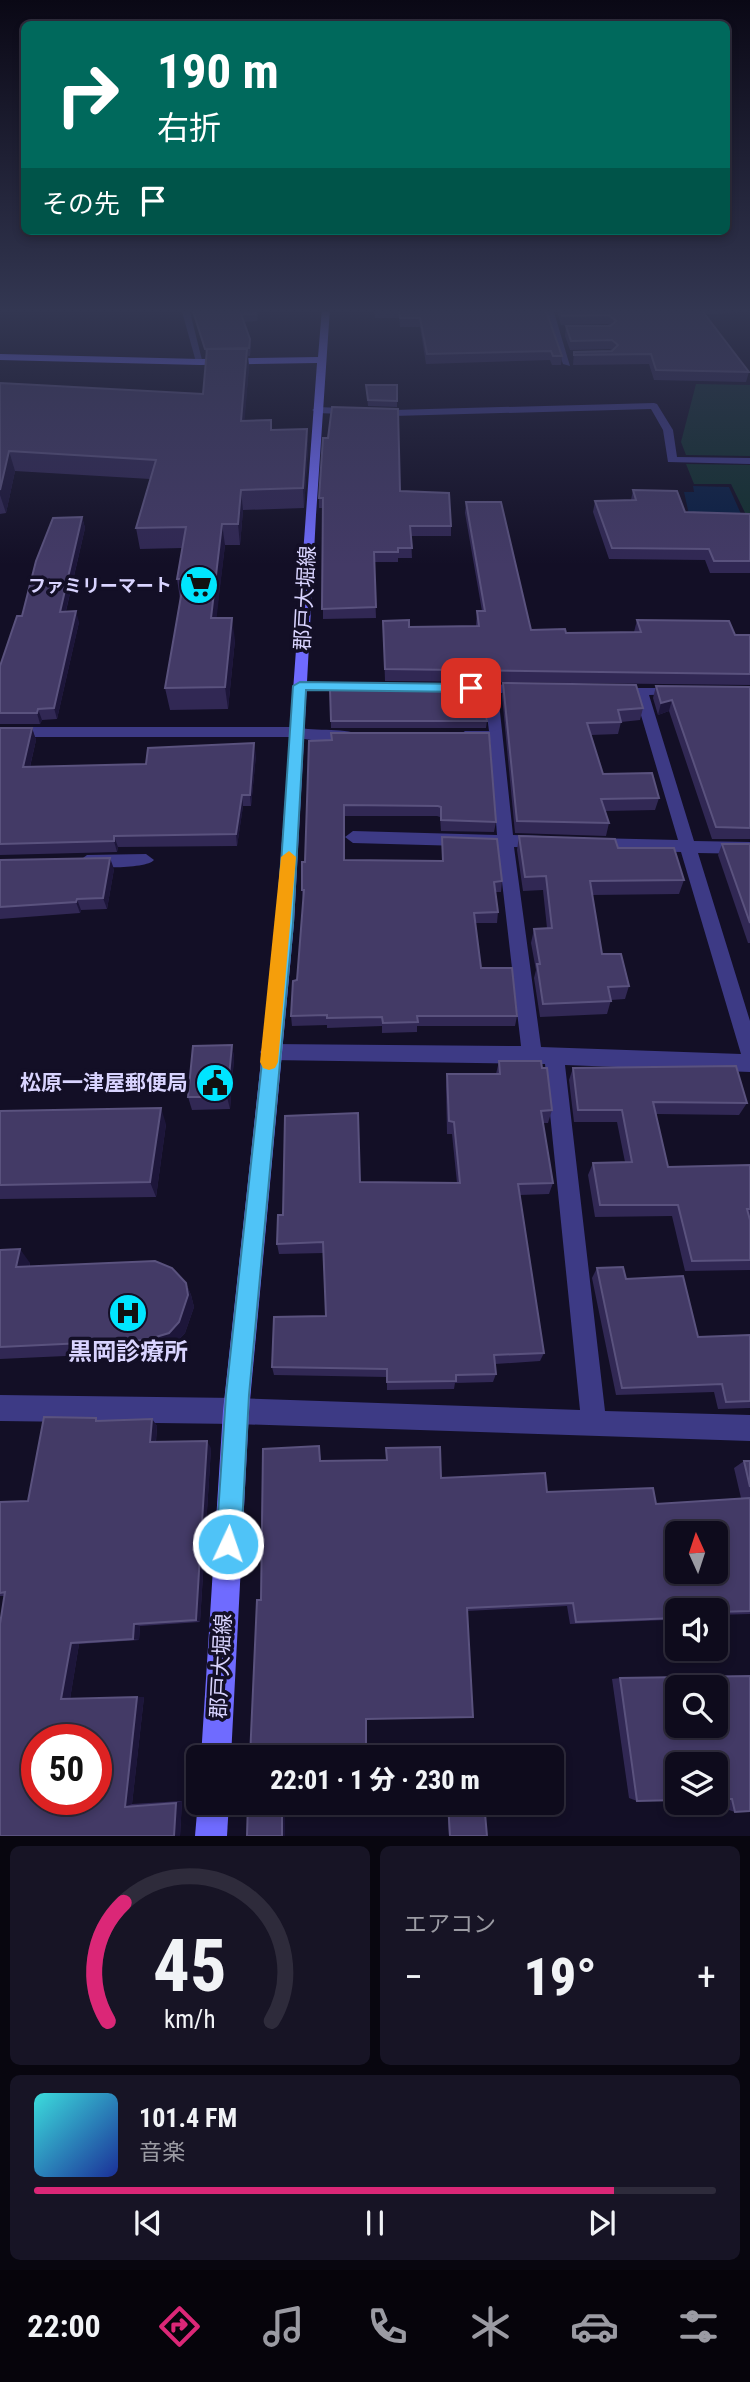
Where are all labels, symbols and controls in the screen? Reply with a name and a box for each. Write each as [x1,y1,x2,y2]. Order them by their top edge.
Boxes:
text: 190 m [157,43,279,100]
icon: right [42,49,133,140]
text: 右折 [157,109,221,147]
icon: arrive [134,182,172,220]
text: その先 [42,189,120,219]
street label: 郡戸大堀線 [290,545,320,651]
supermarket icon: ファミリーマート [178,564,220,606]
place label: ファミリーマート [28,575,172,596]
pin [441,658,501,718]
icon: arrive [452,669,490,707]
public building icon: 松原一津屋郵便局 [194,1062,236,1104]
place label: 松原一津屋郵便局 [20,1071,188,1095]
hospital icon: 黒岡診療所 [107,1292,149,1334]
place label: 黒岡診療所 [68,1338,188,1366]
position arrow [191,1507,265,1581]
north arrow [665,1521,728,1584]
map controls [665,1521,728,1815]
button: sound [665,1598,728,1661]
street label: 郡戸大堀線 [206,1613,236,1719]
button: search [665,1675,728,1738]
speed limit sign: 50 [21,1724,112,1815]
button: layers [665,1752,728,1815]
text: 22:01 · 1 分 · 230 m [270,1765,480,1795]
text: エアコン [404,1911,496,1938]
text: 45 [153,1924,227,2010]
text: 19° [523,1947,597,2008]
text: − [404,1955,423,1999]
text: + [697,1955,716,1999]
text: km/h [164,2005,216,2034]
text: 101.4 FM [139,2103,237,2133]
text: 音楽 [139,2139,185,2166]
icon: previous [129,2204,167,2242]
icon: pause [356,2204,394,2242]
icon: next [583,2204,621,2242]
icon: directions [155,2302,204,2351]
icon: music [259,2302,308,2351]
icon: phone [363,2302,412,2351]
icon: climate [466,2302,515,2351]
icon: car [570,2302,619,2351]
icon: filters [674,2302,723,2351]
text: 22:00 [27,2307,101,2345]

